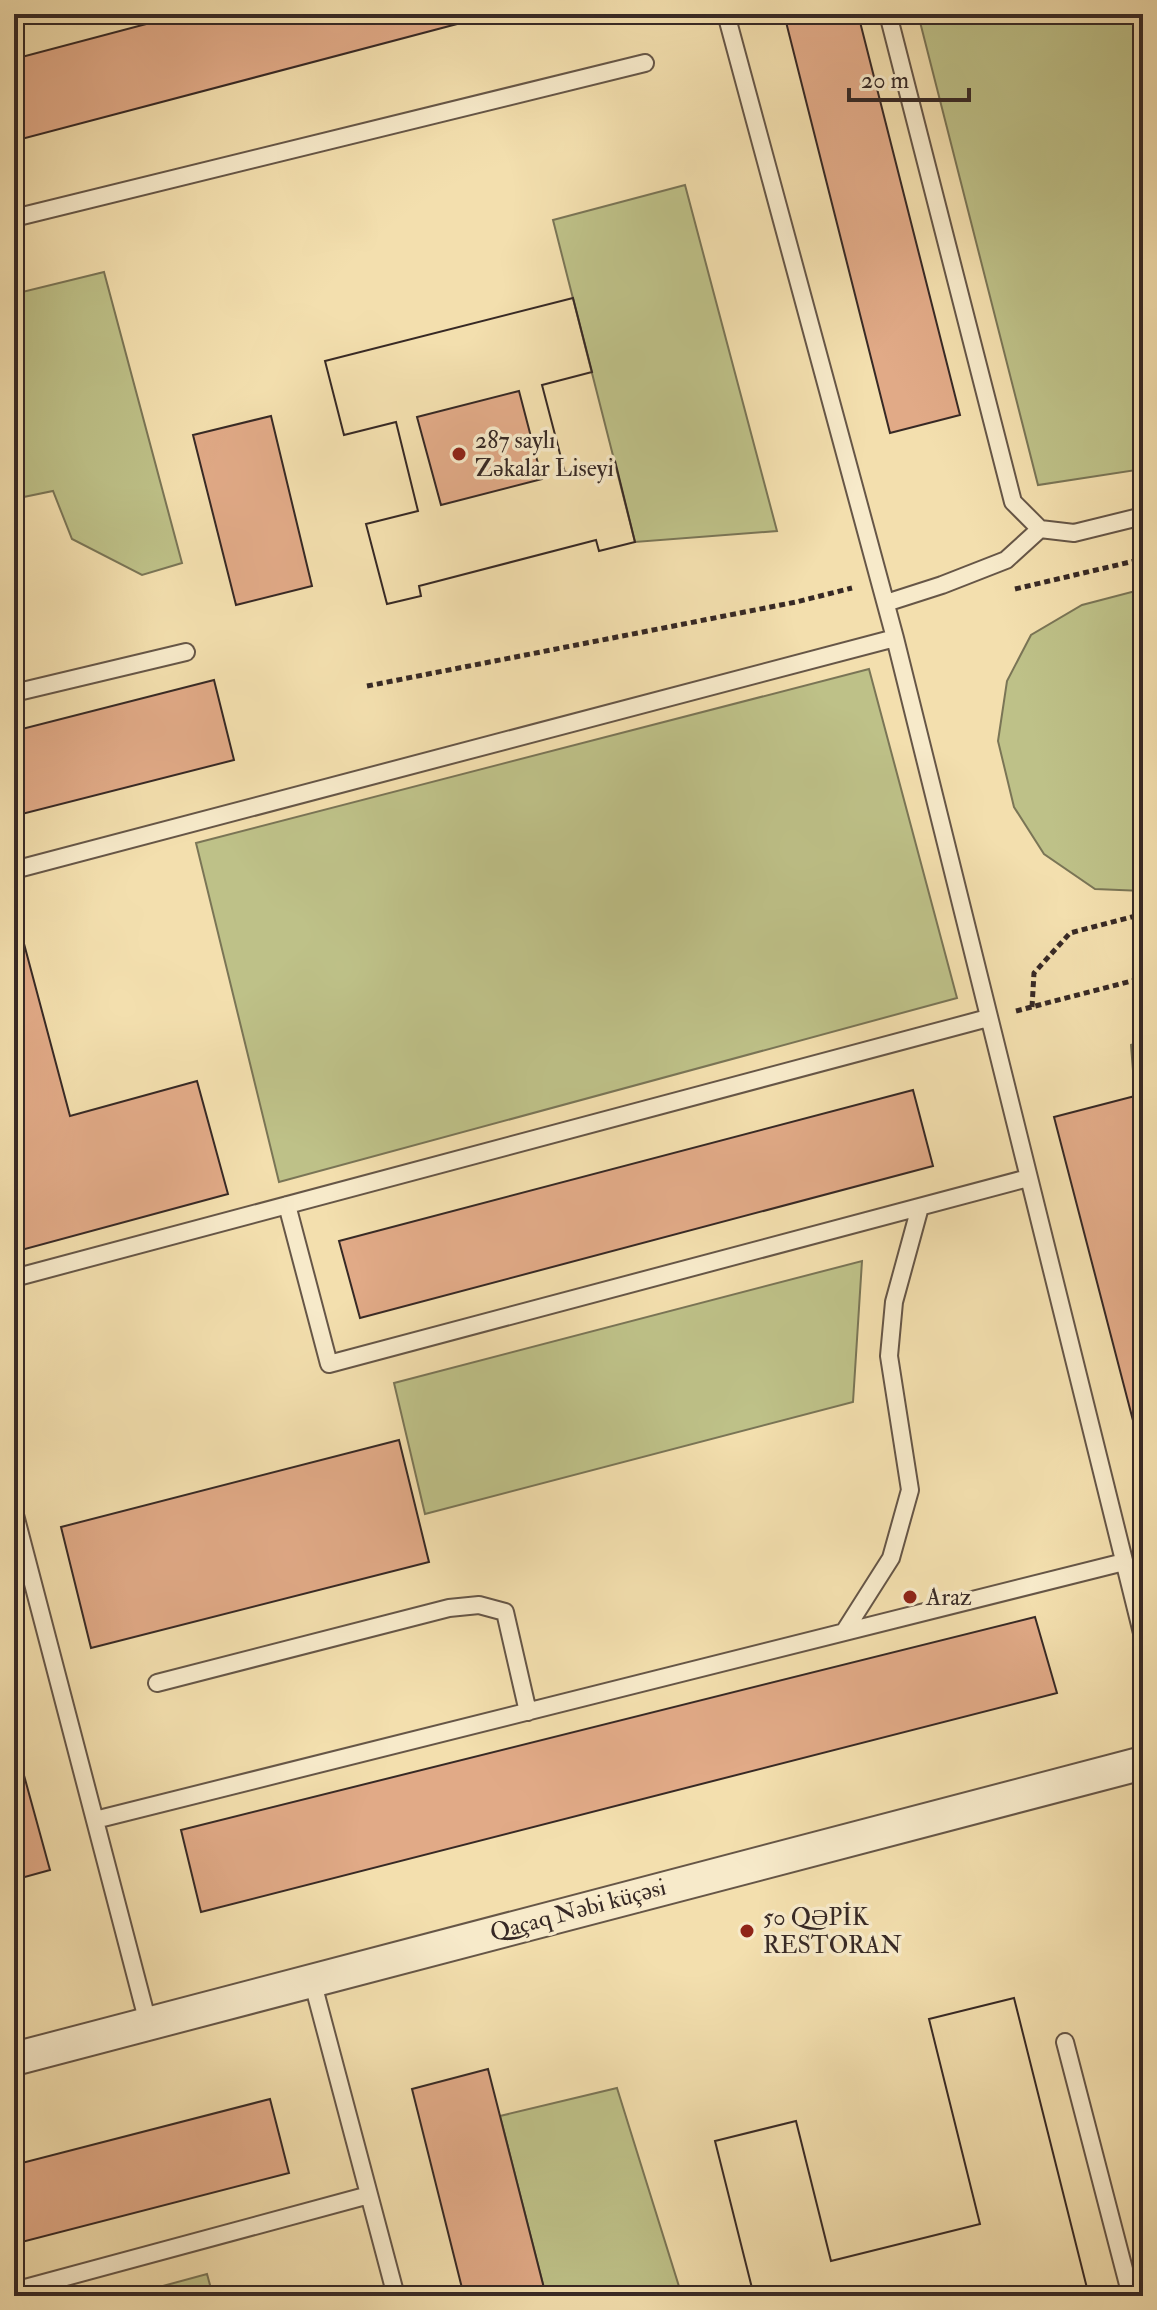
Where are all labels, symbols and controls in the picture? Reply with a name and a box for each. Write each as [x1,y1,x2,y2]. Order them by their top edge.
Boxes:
scale bar [849,52,969,102]
text: 20 m [861,65,910,96]
place label: 287 saylı Zəkalar Liseyi [475,425,614,484]
marker: 287 saylı Zəkalar Liseyi [450,445,468,463]
place label: Araz [925,1582,972,1613]
marker: Araz [901,1588,919,1606]
street label: Qaçaq Nəbi küçəsi [486,1872,670,1948]
place label: 50 QƏPİK RESTORAN [763,1901,902,1961]
marker: 50 QƏPİK RESTORAN [738,1922,756,1940]

